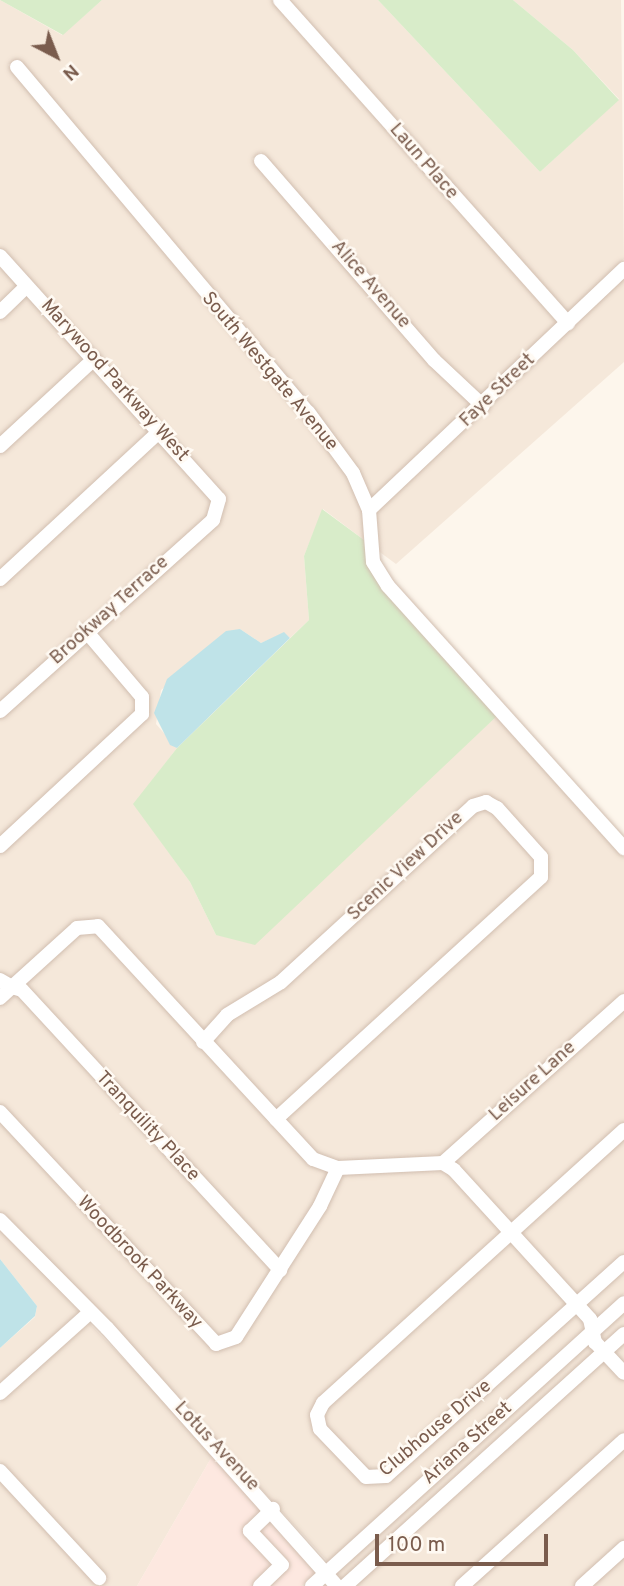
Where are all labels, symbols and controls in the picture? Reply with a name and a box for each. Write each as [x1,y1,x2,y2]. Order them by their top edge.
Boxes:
north arrow [21,21,91,91]
text: N [57,58,83,85]
street label: Laun Place [384,119,462,205]
street label: Alice Avenue [325,236,415,334]
street label: South Westgate Avenue [196,288,342,456]
street label: Marywood Parkway West [35,295,193,467]
street label: Faye Street [456,349,540,433]
street label: Brookway Terrace [46,551,174,671]
street label: Scenic View Drive [343,807,469,927]
street label: Leisure Lane [485,1037,581,1127]
street label: Tranquility Place [90,1067,204,1187]
street label: Woodbrook Parkway [71,1192,207,1334]
street label: Clubhouse Drive [375,1375,497,1483]
street label: Lotus Avenue [168,1397,264,1497]
street label: Ariana Street [418,1398,518,1490]
scale bar [379,1520,552,1564]
text: 100 m [388,1532,445,1559]

